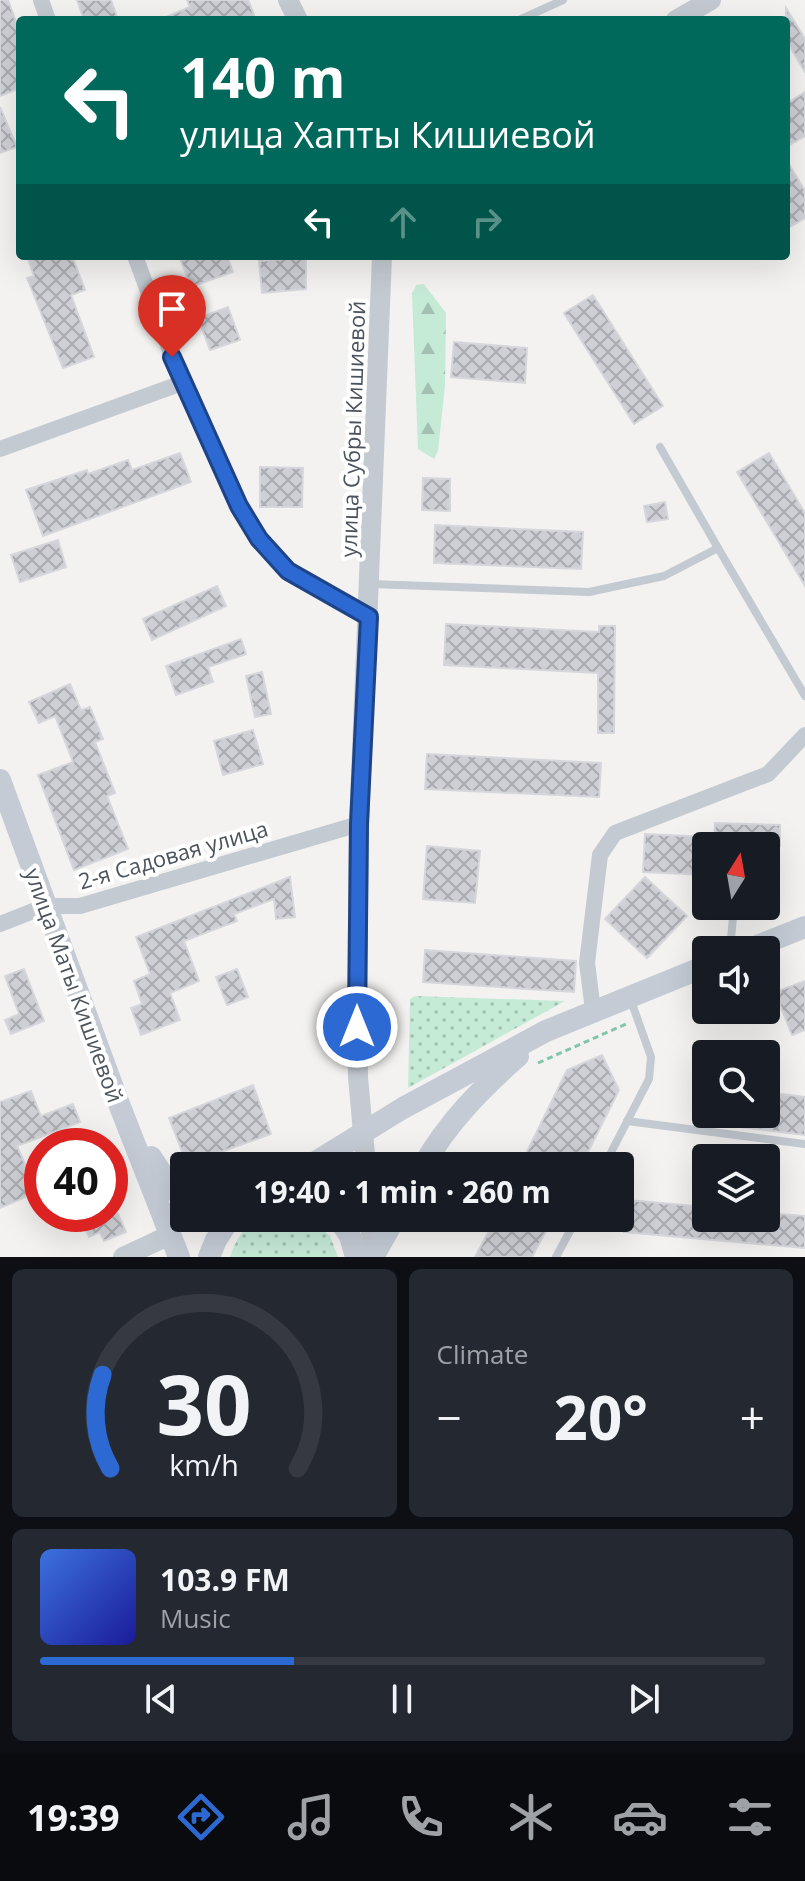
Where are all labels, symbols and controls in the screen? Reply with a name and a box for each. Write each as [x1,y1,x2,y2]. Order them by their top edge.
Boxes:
text: 140 m [180,38,346,114]
icon: left [48,48,152,152]
text: улица Хапты Кишиевой [180,110,596,159]
icon: left [297,200,341,244]
icon: ahead [381,200,425,244]
icon: right [465,200,509,244]
pin [138,275,206,357]
icon: arrive [150,287,194,331]
street label: улица Субры Кишиевой [333,300,371,558]
street label: 2-я Садовая улица [75,813,271,895]
north arrow [692,832,780,920]
map controls [692,832,780,1232]
street label: улица Маты Кишиевой [19,864,131,1106]
button: sound [692,936,780,1024]
position arrow [315,985,399,1069]
button: search [692,1040,780,1128]
speed limit sign: 40 [24,1128,128,1232]
button: layers [692,1144,780,1232]
text: 19:40 · 1 min · 260 m [253,1171,551,1212]
text: Climate [437,1336,528,1372]
text: 30 [157,1346,252,1459]
text: 20° [554,1376,648,1458]
text: − [437,1387,462,1447]
text: + [740,1387,765,1447]
text: km/h [170,1445,239,1484]
text: 103.9 FM [160,1559,290,1600]
text: Music [160,1600,231,1636]
icon: previous [139,1677,183,1721]
icon: pause [380,1677,424,1721]
icon: next [622,1677,666,1721]
icon: directions [173,1789,229,1845]
icon: music [283,1789,339,1845]
icon: phone [393,1789,449,1845]
icon: climate [503,1789,559,1845]
icon: car [612,1789,668,1845]
icon: filters [722,1789,778,1845]
text: 19:39 [27,1793,119,1842]

